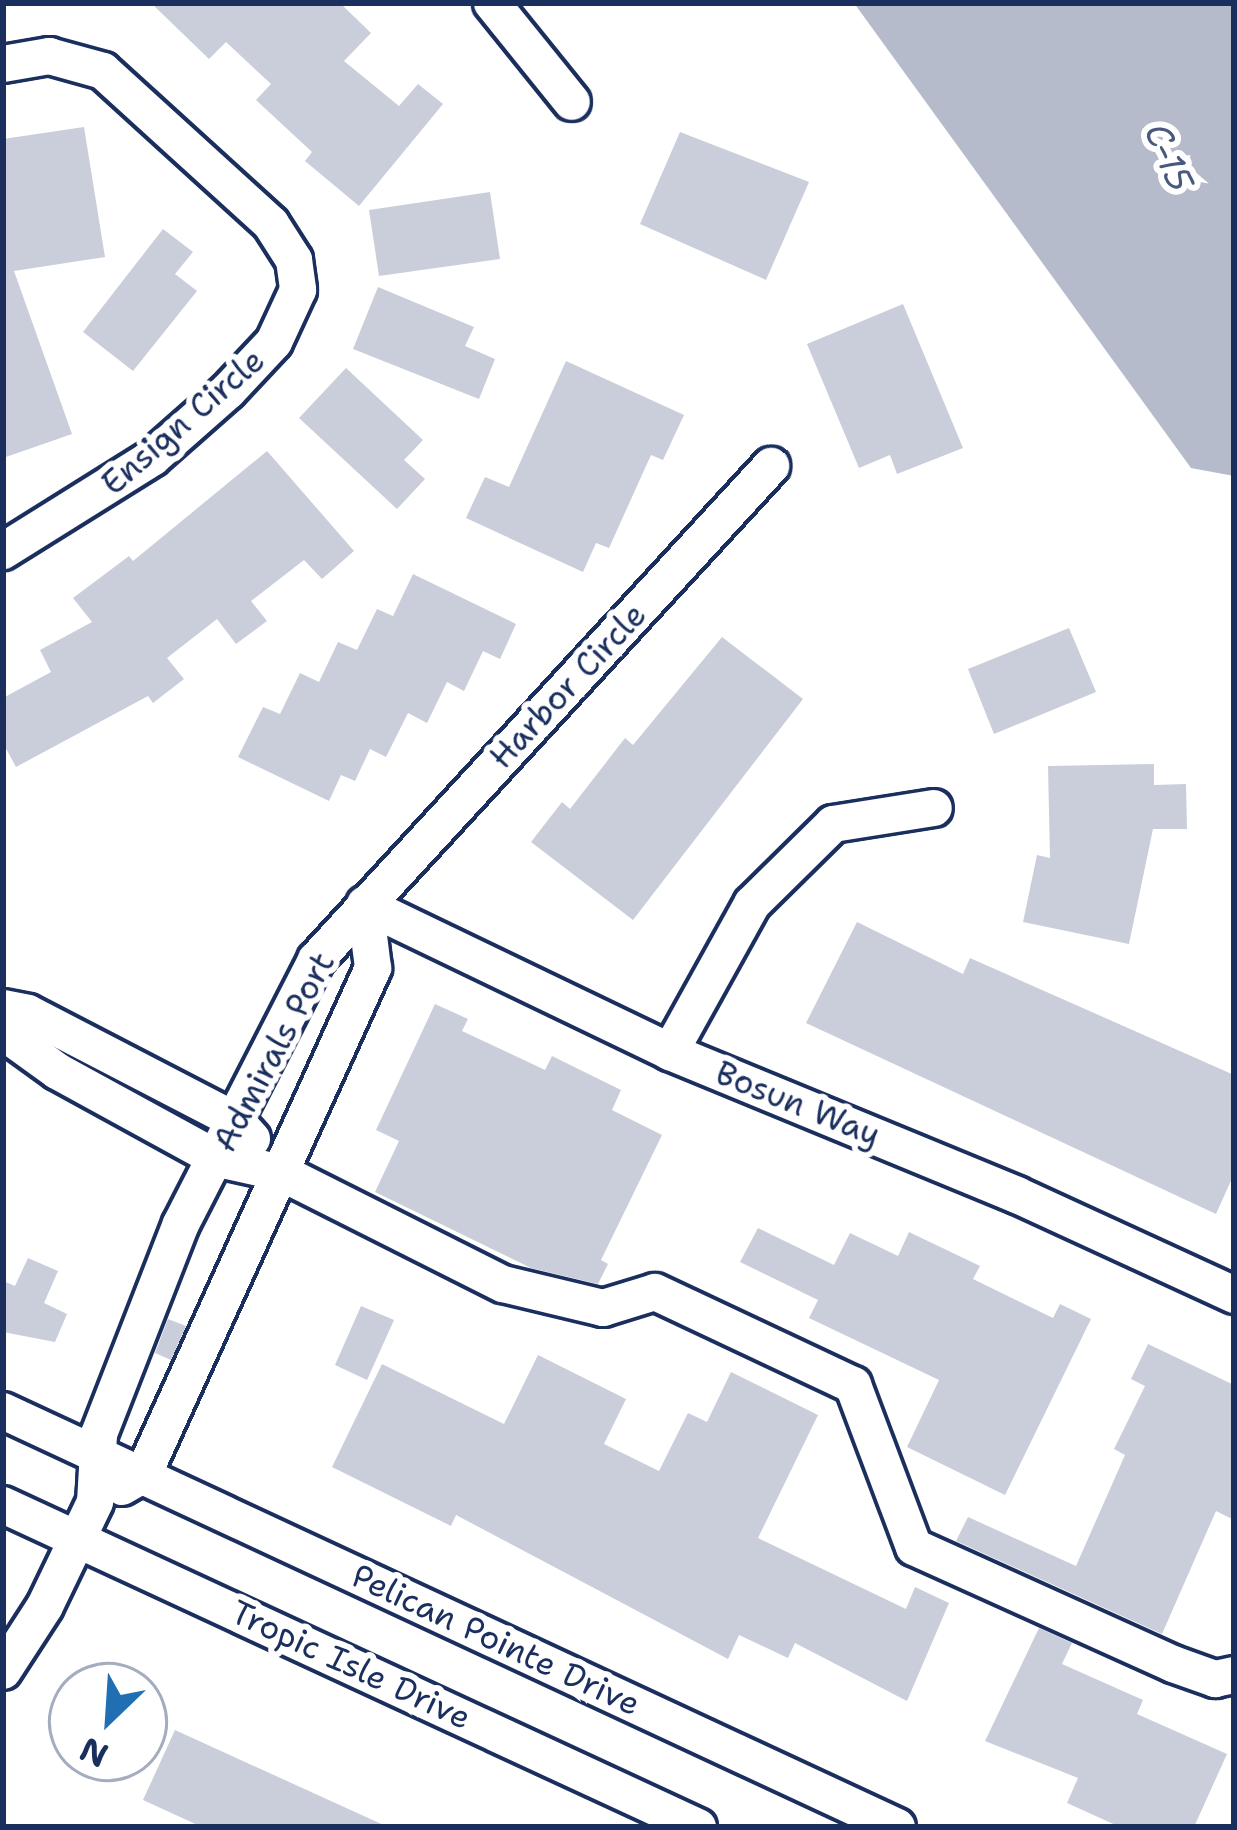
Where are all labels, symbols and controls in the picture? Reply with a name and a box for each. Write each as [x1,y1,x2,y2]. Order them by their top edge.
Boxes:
water label: C-15 [1135,116,1203,198]
street label: Ensign Circle [93,341,273,503]
street label: Harbor Circle [481,595,655,777]
street label: Admirals Port [205,946,343,1158]
street label: Bosun Way [710,1053,886,1155]
street label: Pelican Pointe Drive [346,1556,646,1724]
street label: Tropic Isle Drive [225,1592,477,1738]
north arrow [48,1662,168,1782]
text: N [72,1726,115,1778]

